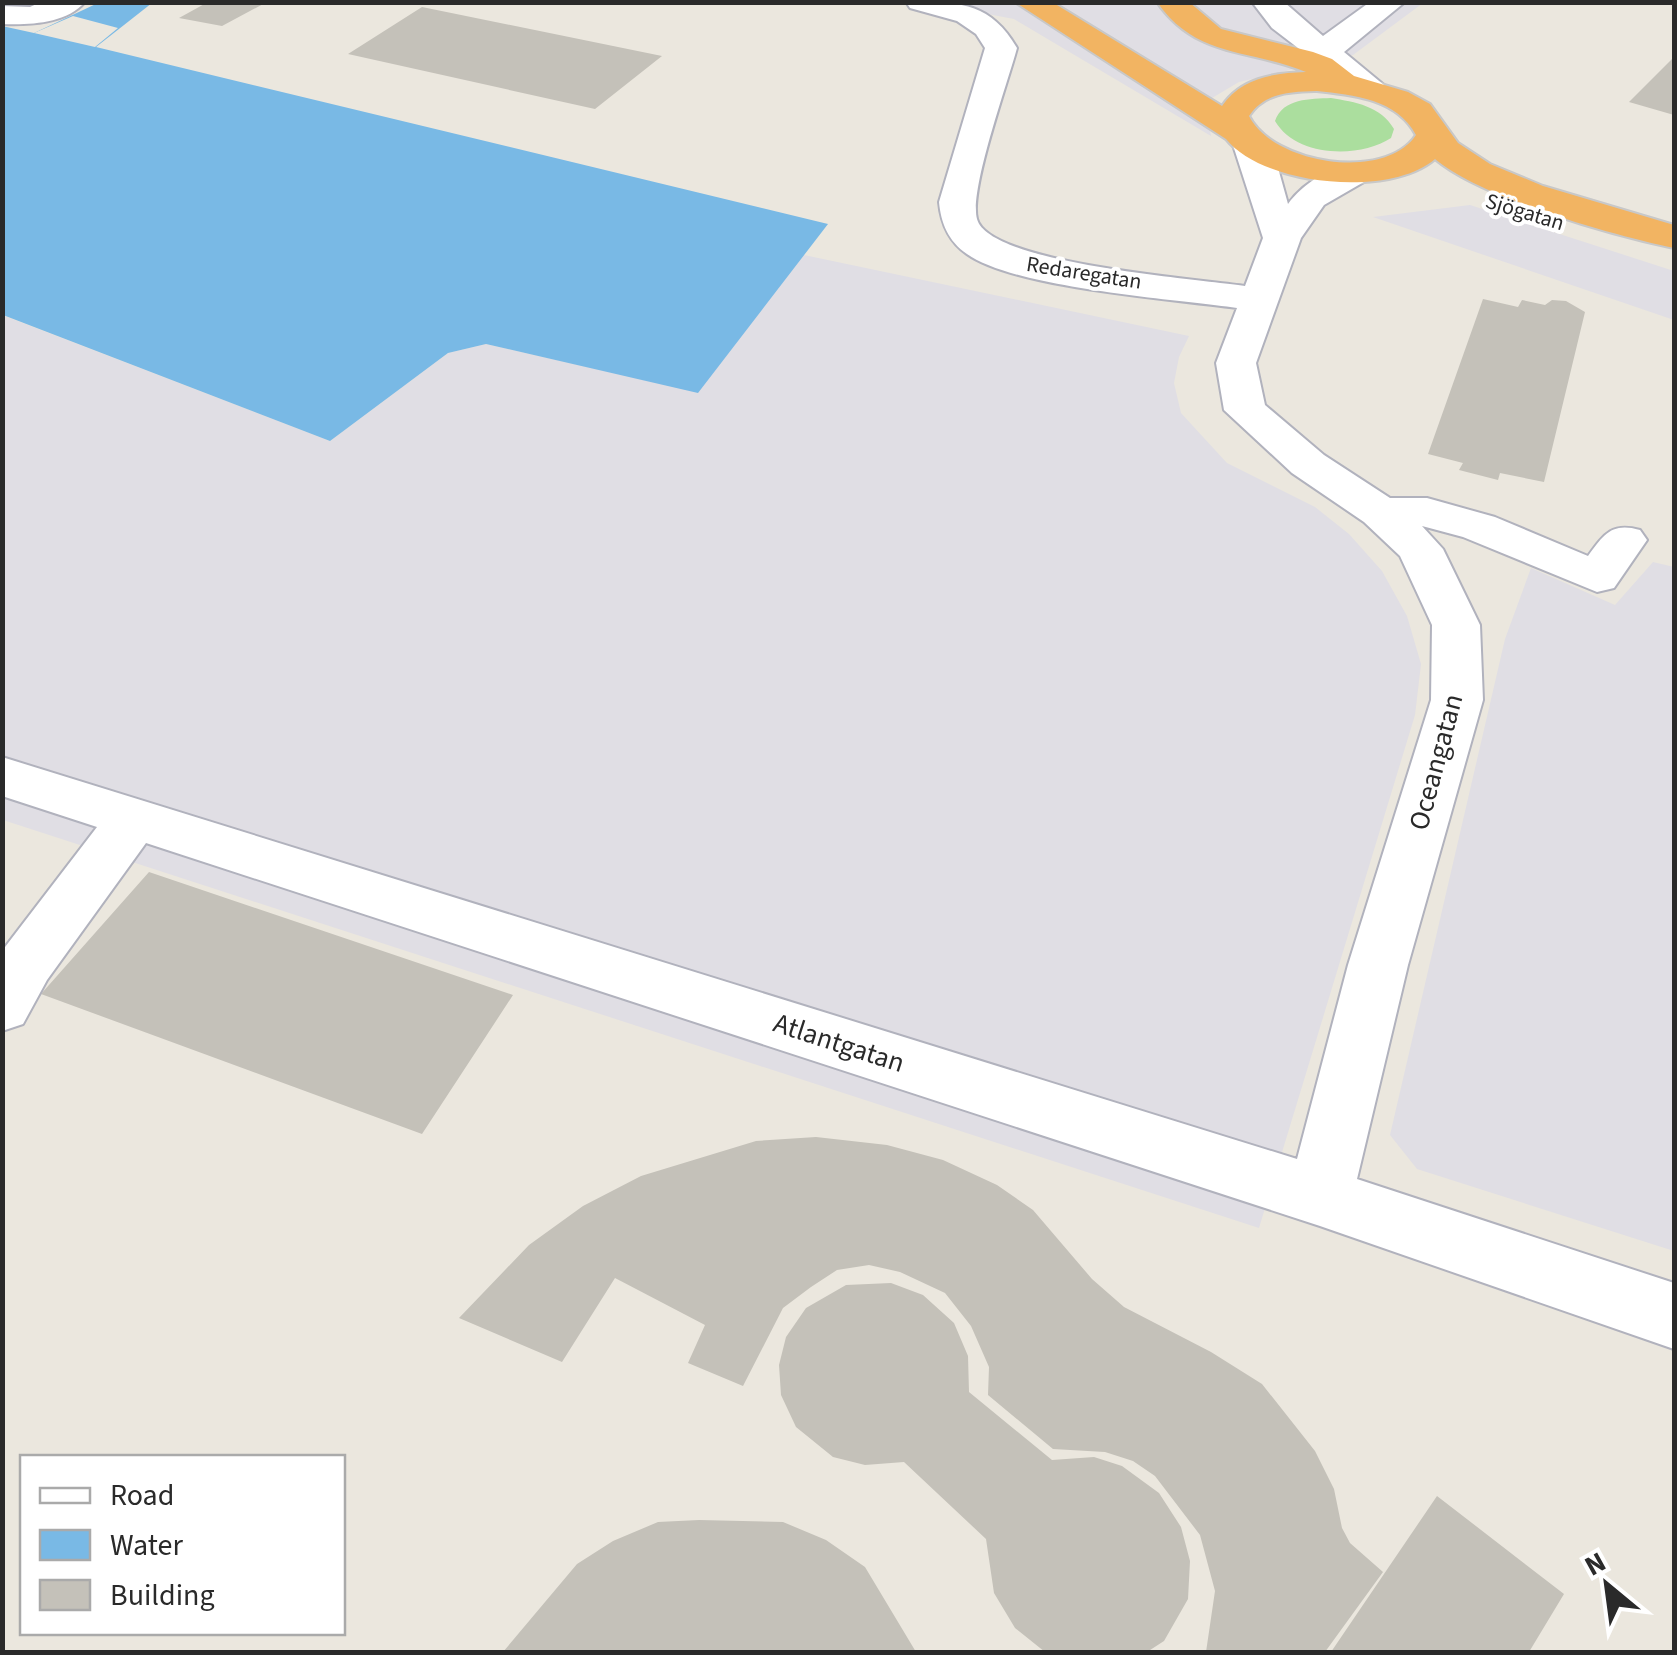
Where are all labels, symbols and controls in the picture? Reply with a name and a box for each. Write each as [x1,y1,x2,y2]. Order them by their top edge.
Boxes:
street label: Sjögatan [1482,185,1568,239]
street label: Redaregatan [1024,248,1144,298]
street label: Oceangatan [1399,690,1473,834]
street label: Atlantgatan [768,1003,910,1083]
legend [20,1455,345,1635]
text: Road [110,1474,174,1517]
text: Water [110,1524,183,1567]
north arrow [1557,1535,1657,1635]
text: N [1578,1542,1613,1586]
text: Building [110,1574,215,1617]

